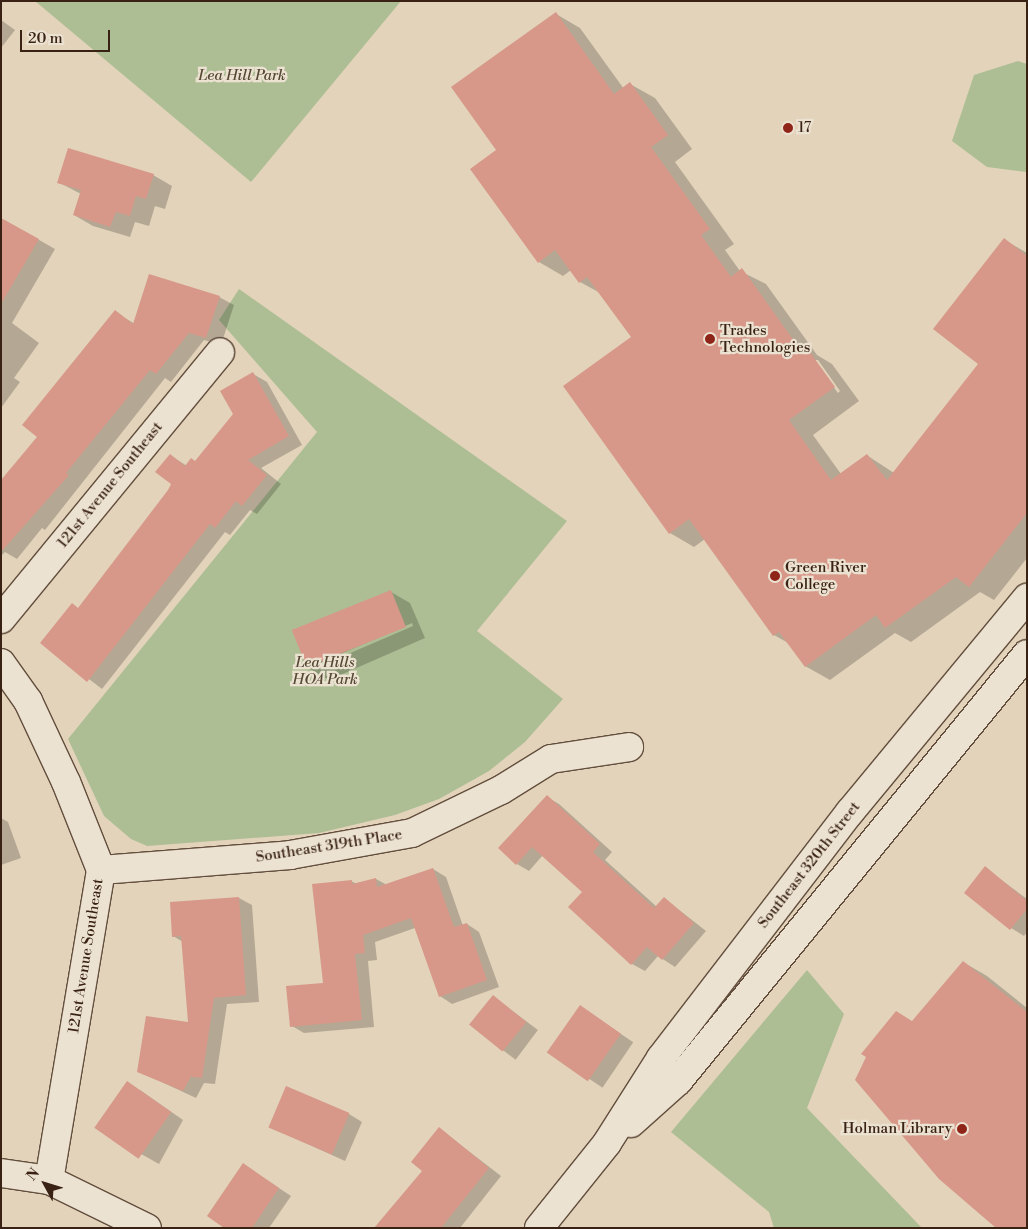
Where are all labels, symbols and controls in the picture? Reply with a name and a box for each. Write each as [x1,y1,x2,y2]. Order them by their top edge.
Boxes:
scale bar [22,20,112,52]
text: 20 m [28,29,63,48]
park label: Lea Hill Park [198,67,286,85]
place label: 17 [798,119,811,137]
marker: 17 [782,122,794,134]
place label: Trades Technologies [720,321,810,356]
marker: Trades Technologies [704,333,716,345]
street label: 121st Avenue Southeast [54,418,166,552]
place label: Green River College [785,558,866,593]
marker: Green River College [769,570,781,582]
park label: Lea Hills HOA Park [292,653,358,688]
street label: Southeast 320th Street [754,798,864,932]
street label: Southeast 319th Place [254,826,404,866]
street label: 121st Avenue Southeast [65,877,107,1035]
place label: Holman Library [843,1120,952,1138]
marker: Holman Library [956,1123,968,1135]
north arrow [20,1159,70,1209]
text: N [23,1165,44,1185]

